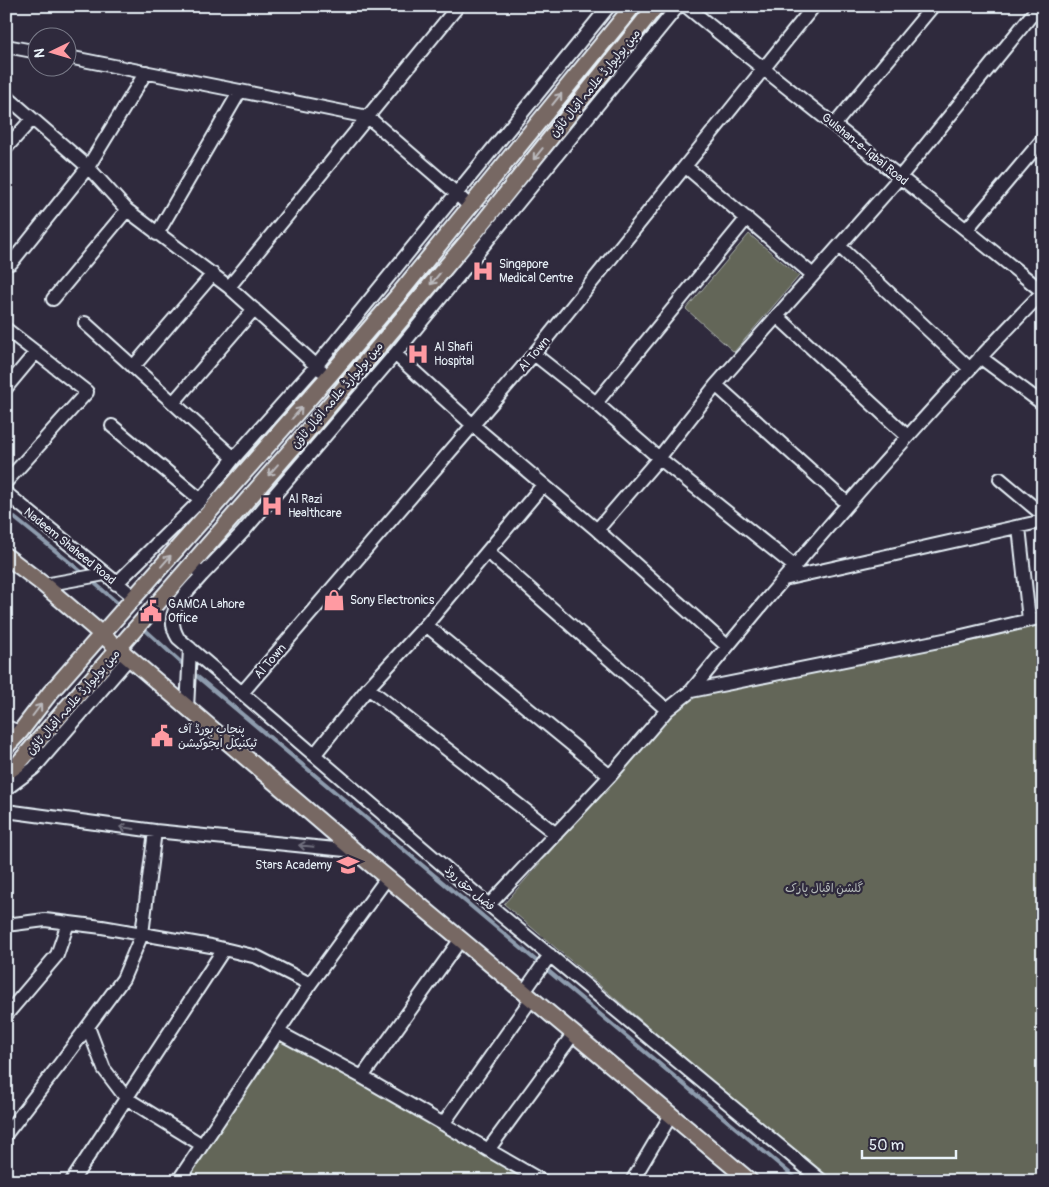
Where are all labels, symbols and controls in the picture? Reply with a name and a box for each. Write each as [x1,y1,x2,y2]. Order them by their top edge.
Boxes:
street label: مین بولیوارڈ علامہ اقبال ٹاؤن [547,26,644,141]
north arrow [28,28,78,78]
text: N [31,48,48,59]
one-way arrow [552,93,563,106]
street label: Gulshan-e-Iqbal Road [818,110,911,189]
one-way arrow [533,147,544,160]
place label: Singapore Medical Centre [499,257,573,286]
hospital icon: Singapore Medical Centre [470,258,496,284]
one-way arrow [430,273,441,286]
street label: AI Town [515,334,553,375]
street label: مین بولیوارڈ علامہ اقبال ٹاؤن [288,339,387,452]
place label: Al Shafi Hospital [434,340,475,369]
hospital icon: Al Shafi Hospital [405,341,431,367]
one-way arrow [291,406,303,419]
one-way arrow [267,463,279,476]
place label: Al Razi Healthcare [288,492,342,521]
hospital icon: Al Razi Healthcare [259,493,285,519]
street label: Nadeem Shaheed Road [21,505,119,588]
one-way arrow [160,554,172,567]
shop icon: Sony Electronics [321,587,347,613]
place label: Sony Electronics [350,593,435,608]
place label: GAMCA Lahore Office [168,597,245,626]
public building icon: GAMCA Lahore Office [138,598,164,624]
street label: AI Town [251,641,290,682]
street label: مین بولیوارڈ علامہ اقبال ٹاؤن [23,646,123,758]
one-way arrow [32,703,42,717]
place label: پنجاب بورڈ آف ٹیکنیکل ایجوکیشن [178,722,258,751]
public building icon: پنجاب بورڈ آف ٹیکنیکل ایجوکیشن [149,723,175,749]
one-way arrow [120,822,136,832]
one-way arrow [299,842,315,851]
school or university icon: Stars Academy [335,852,361,878]
place label: Stars Academy [255,858,332,873]
street label: فضل حق روڈ [441,862,498,914]
park label: گلشنِ اقبال پارک [785,881,863,896]
scale bar [862,1127,955,1159]
text: 50 m [869,1136,904,1155]

